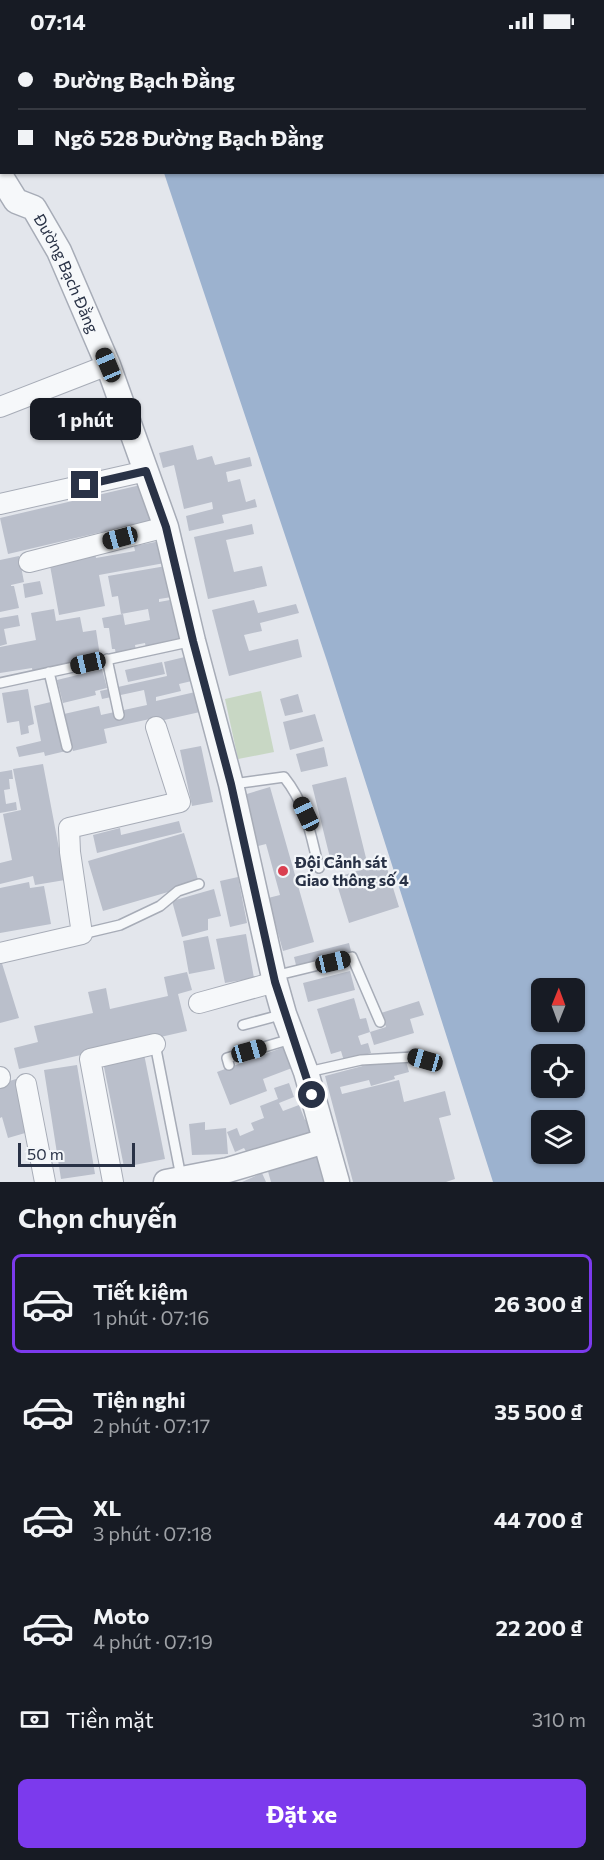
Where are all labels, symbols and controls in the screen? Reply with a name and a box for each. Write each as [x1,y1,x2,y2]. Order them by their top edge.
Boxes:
text: 07:14 [30,8,86,35]
text: Đường Bạch Đằng [54,66,235,93]
text: Ngõ 528 Đường Bạch Đằng [54,124,324,151]
street label: Đường Bạch Đằng [30,209,103,336]
car [93,345,123,385]
callout: 1 phút [29,398,140,440]
text: 1 phút [57,407,114,431]
route end [71,471,98,498]
car [100,525,140,551]
car [68,650,108,676]
car [290,794,322,834]
place label: Đội Cảnh sát Giao thông số 4 [294,852,409,889]
marker: Đội Cảnh sát Giao thông số 4 [276,864,290,878]
car [313,949,353,975]
north arrow [531,978,585,1032]
map controls [531,978,585,1164]
car [229,1037,269,1065]
button: locate [531,1044,585,1098]
car [405,1046,445,1074]
route start [298,1081,325,1108]
button: layers [531,1110,585,1164]
scale bar [18,1140,135,1168]
text: 50 m [27,1144,64,1163]
text: Chọn chuyến [18,1201,177,1234]
icon: car [21,1277,75,1331]
text: Tiết kiệm [93,1278,188,1305]
text: 26 300 ₫ [494,1290,583,1317]
text: 1 phút · 07:16 [93,1305,209,1329]
icon: car [21,1385,75,1439]
text: Tiện nghi [93,1386,186,1413]
text: 35 500 ₫ [494,1398,583,1425]
text: 2 phút · 07:17 [93,1413,210,1437]
icon: car [21,1493,75,1547]
text: XL [93,1494,121,1521]
text: 44 700 ₫ [494,1506,583,1533]
text: 3 phút · 07:18 [93,1521,212,1545]
icon: car [21,1601,75,1655]
text: Moto [93,1602,149,1629]
text: 22 200 ₫ [495,1614,583,1641]
text: 4 phút · 07:19 [93,1629,213,1653]
icon: cash [18,1703,51,1736]
text: Tiền mặt [66,1706,154,1733]
text: 310 m [532,1707,586,1731]
button: Đặt xe [18,1779,586,1848]

